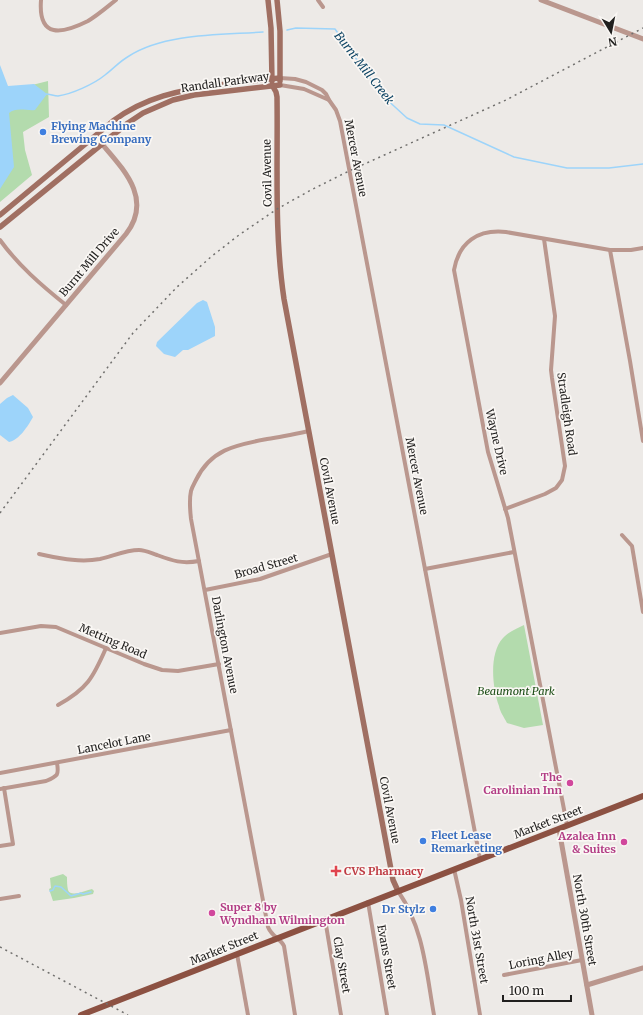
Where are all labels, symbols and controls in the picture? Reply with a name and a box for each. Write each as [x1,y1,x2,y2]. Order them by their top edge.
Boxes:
north arrow [591,12,631,52]
water label: Burnt Mill Creek [331,28,398,107]
text: N [607,34,618,50]
street label: Randall Parkway [180,69,271,95]
street label: Mercer Avenue [342,118,370,198]
place label: Flying Machine Brewing Company [51,119,152,146]
marker: Flying Machine Brewing Company [38,127,48,137]
street label: Covil Avenue [259,139,275,207]
street label: Burnt Mill Drive [56,225,122,299]
street label: Stradleigh Road [554,371,580,457]
street label: Wayne Drive [482,407,511,476]
street label: Mercer Avenue [403,436,431,516]
street label: Covil Avenue [317,456,343,526]
street label: Broad Street [233,550,300,582]
street label: Darlington Avenue [209,595,241,695]
street label: Metting Road [77,620,149,662]
park label: Beaumont Park [477,684,555,698]
street label: Lancelot Lane [76,729,152,757]
place label: The Carolinian Inn [483,770,563,797]
street label: Covil Avenue [377,775,403,845]
marker: The Carolinian Inn [565,778,575,788]
street label: Market Street [512,802,585,841]
place label: Fleet Lease Remarketing [431,828,502,855]
place label: Azalea Inn & Suites [557,829,617,856]
marker: Fleet Lease Remarketing [418,836,428,846]
marker: Azalea Inn & Suites [619,837,629,847]
place label: CVS Pharmacy [344,864,424,878]
marker: CVS Pharmacy [331,866,341,876]
street label: North 30th Street [570,873,600,968]
street label: North 31st Street [462,895,492,985]
place label: Super 8 by Wyndham Wilmington [219,900,345,927]
place label: Dr Stylz [382,902,425,916]
marker: Dr Stylz [428,904,438,914]
marker: Super 8 by Wyndham Wilmington [207,908,217,918]
street label: Evans Street [374,924,400,991]
street label: Market Street [188,928,261,968]
street label: Clay Street [330,936,354,995]
street label: Loring Alley [508,946,575,972]
scale bar [503,977,571,1003]
text: 100 m [509,983,544,998]

